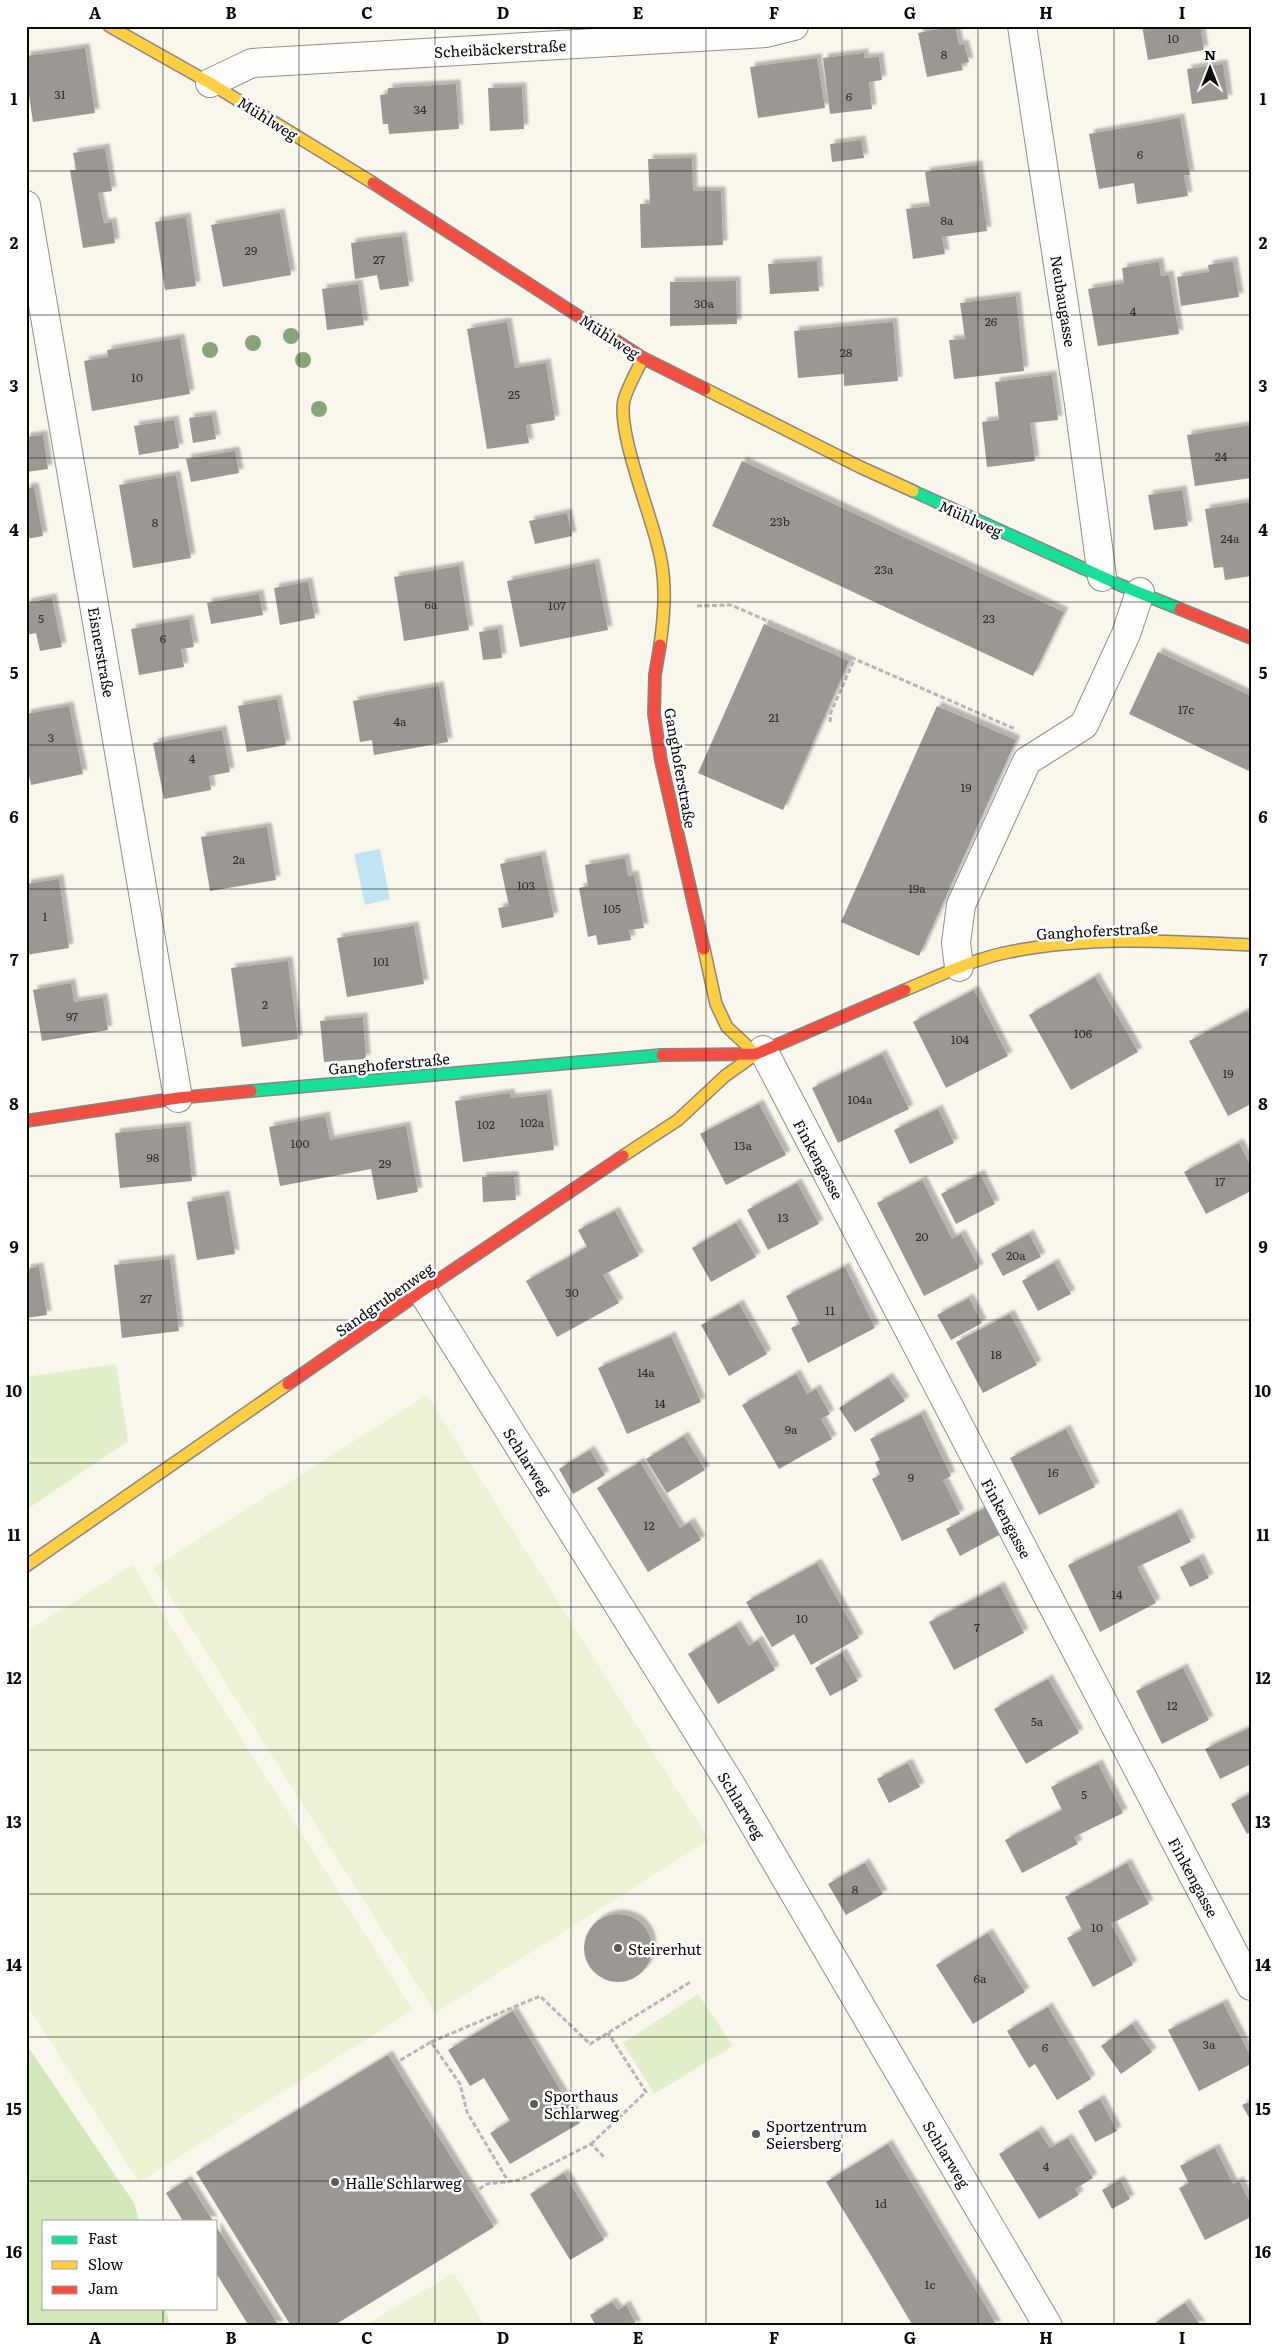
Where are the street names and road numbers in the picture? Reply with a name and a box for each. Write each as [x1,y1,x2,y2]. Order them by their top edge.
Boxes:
street label: Scheibäckerstraße [433,33,567,63]
street label: Mühlweg [233,90,303,146]
street label: Neubaugasse [1045,254,1083,349]
street label: Mühlweg [575,308,645,364]
street label: Mühlweg [935,494,1007,543]
street label: Eisnerstraße [83,605,121,699]
street label: Ganghoferstraße [659,706,703,830]
street label: Ganghoferstraße [1036,915,1159,945]
street label: Ganghoferstraße [327,1046,451,1080]
street label: Finkengasse [788,1115,850,1203]
street label: Sandgrubenweg [330,1256,438,1342]
street label: Schlarweg [498,1423,558,1499]
street label: Finkengasse [976,1474,1038,1562]
street label: Schlarweg [713,1767,772,1844]
street label: Finkengasse [1163,1833,1225,1921]
street label: Schlarweg [918,2116,977,2193]

